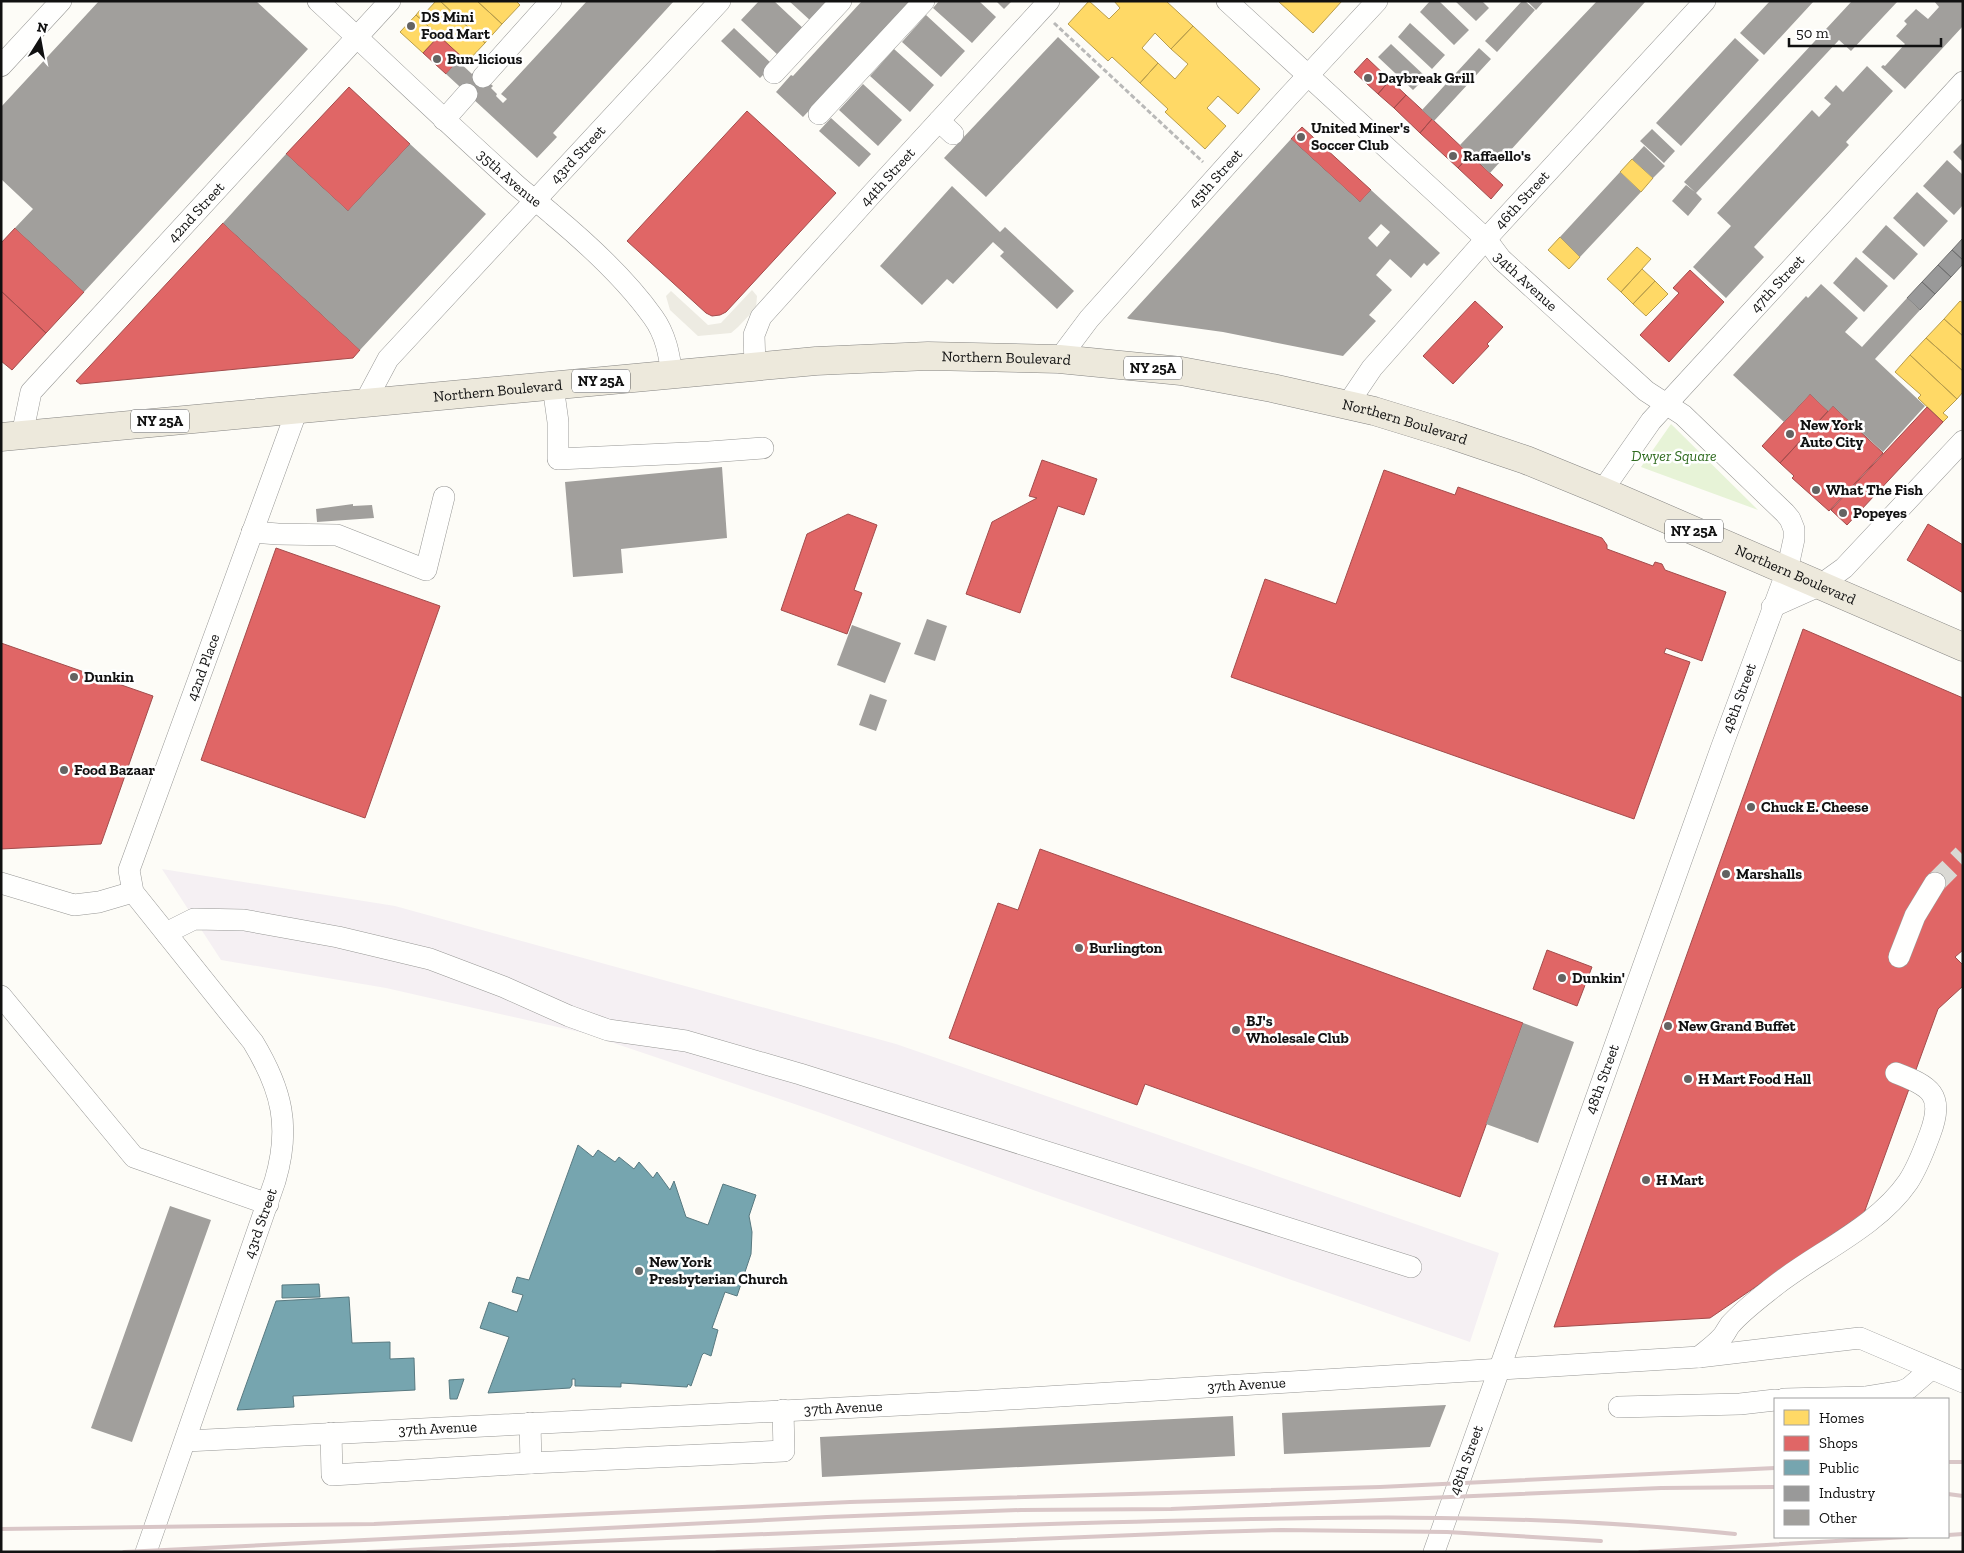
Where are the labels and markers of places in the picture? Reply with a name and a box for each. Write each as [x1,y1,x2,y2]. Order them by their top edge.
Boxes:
place label: DS Mini Food Mart [421,8,491,43]
marker: DS Mini Food Mart [405,20,417,32]
place label: Bun-licious [447,50,522,68]
marker: Bun-licious [431,53,443,65]
place label: Daybreak Grill [1378,69,1474,87]
marker: Daybreak Grill [1362,72,1374,84]
place label: United Miner's Soccer Club [1311,119,1410,154]
marker: United Miner's Soccer Club [1295,131,1307,143]
place label: Raffaello's [1463,147,1531,165]
marker: Raffaello's [1447,150,1459,162]
place label: New York Auto City [1800,416,1863,451]
marker: New York Auto City [1784,428,1796,440]
place label: What The Fish [1826,481,1923,499]
marker: What The Fish [1810,484,1822,496]
place label: Popeyes [1853,504,1907,522]
marker: Popeyes [1837,507,1849,519]
place label: Dunkin [84,668,134,686]
marker: Dunkin [68,671,80,683]
place label: Food Bazaar [74,761,156,779]
marker: Food Bazaar [58,764,70,776]
place label: Chuck E. Cheese [1761,798,1868,816]
marker: Chuck E. Cheese [1745,801,1757,813]
place label: Marshalls [1736,865,1802,883]
marker: Marshalls [1720,868,1732,880]
place label: Burlington [1089,939,1163,957]
marker: Burlington [1073,942,1085,954]
place label: Dunkin' [1572,969,1625,987]
marker: Dunkin' [1556,972,1568,984]
place label: BJ's Wholesale Club [1246,1012,1349,1047]
place label: New Grand Buffet [1678,1017,1797,1035]
marker: New Grand Buffet [1662,1020,1674,1032]
marker: BJ's Wholesale Club [1230,1024,1242,1036]
place label: H Mart Food Hall [1698,1070,1811,1088]
marker: H Mart Food Hall [1682,1073,1694,1085]
place label: H Mart [1656,1171,1705,1189]
marker: H Mart [1640,1174,1652,1186]
place label: New York Presbyterian Church [649,1253,788,1288]
marker: New York Presbyterian Church [633,1265,645,1277]

